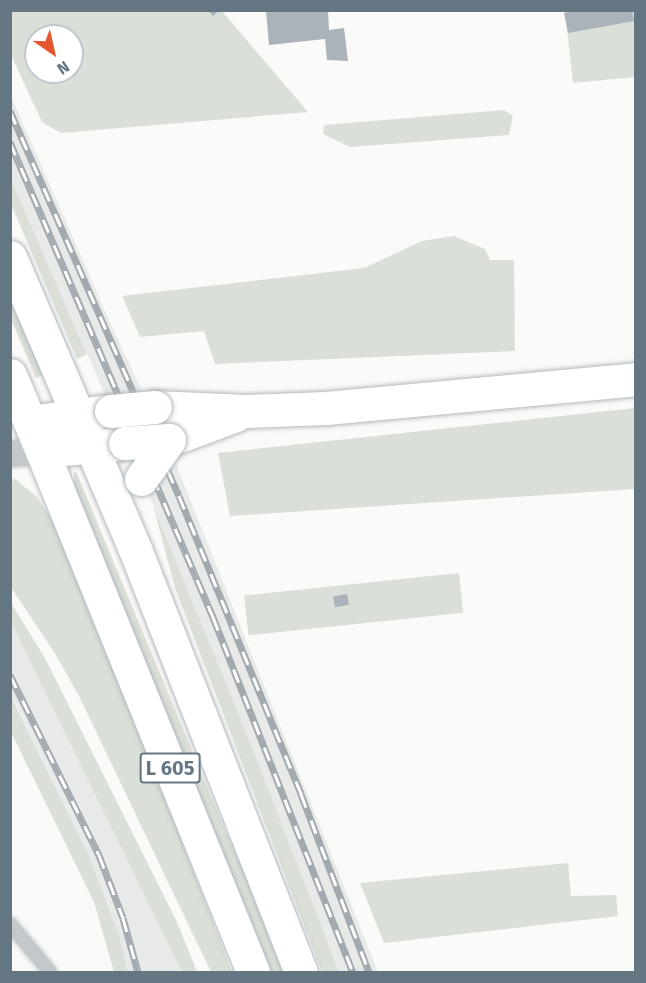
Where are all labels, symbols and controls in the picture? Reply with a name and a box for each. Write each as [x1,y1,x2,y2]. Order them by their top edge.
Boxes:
north arrow [24,24,84,84]
text: N [54,57,73,79]
road number: L 605 [138,751,201,785]

